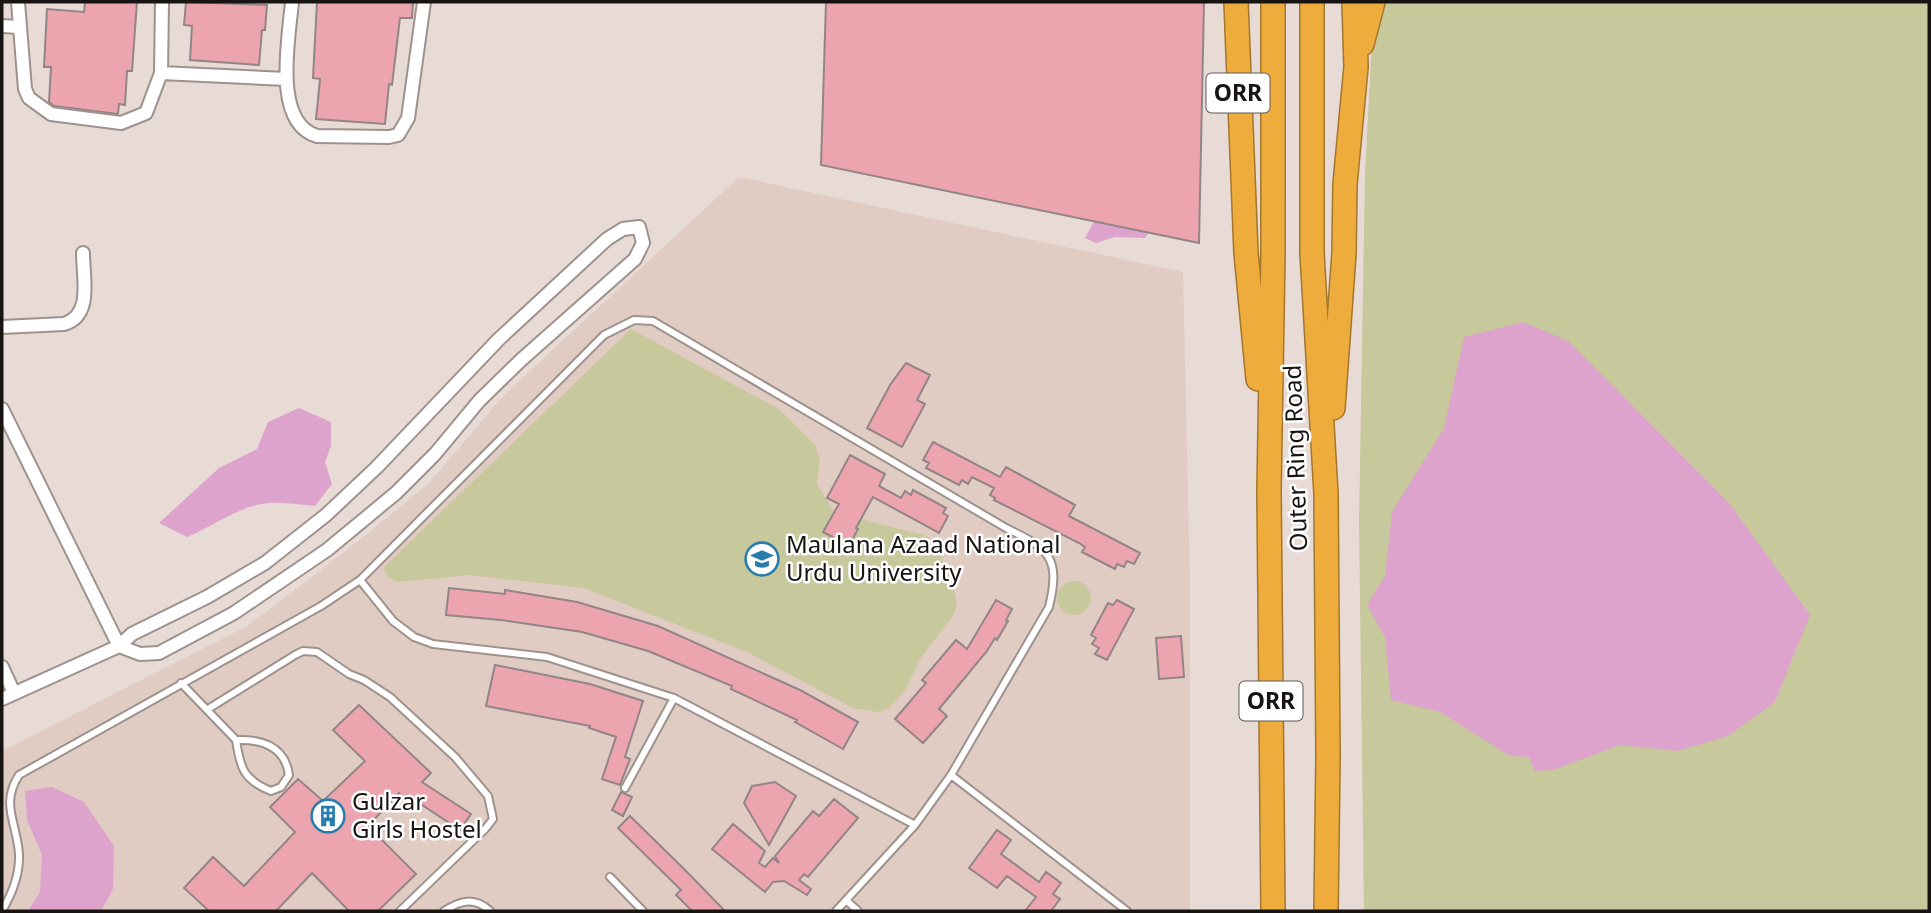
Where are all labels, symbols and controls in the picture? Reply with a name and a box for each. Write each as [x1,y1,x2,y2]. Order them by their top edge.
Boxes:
road number: ORR [1206,74,1270,113]
street label: Outer Ring Road [1275,364,1314,552]
place label: Maulana Azaad National Urdu University [786,527,1060,588]
school or university icon: Maulana Azaad National Urdu University [743,540,781,578]
road number: ORR [1240,681,1302,720]
place label: Gulzar Girls Hostel [352,784,482,845]
building icon: Gulzar Girls Hostel [309,797,347,835]

